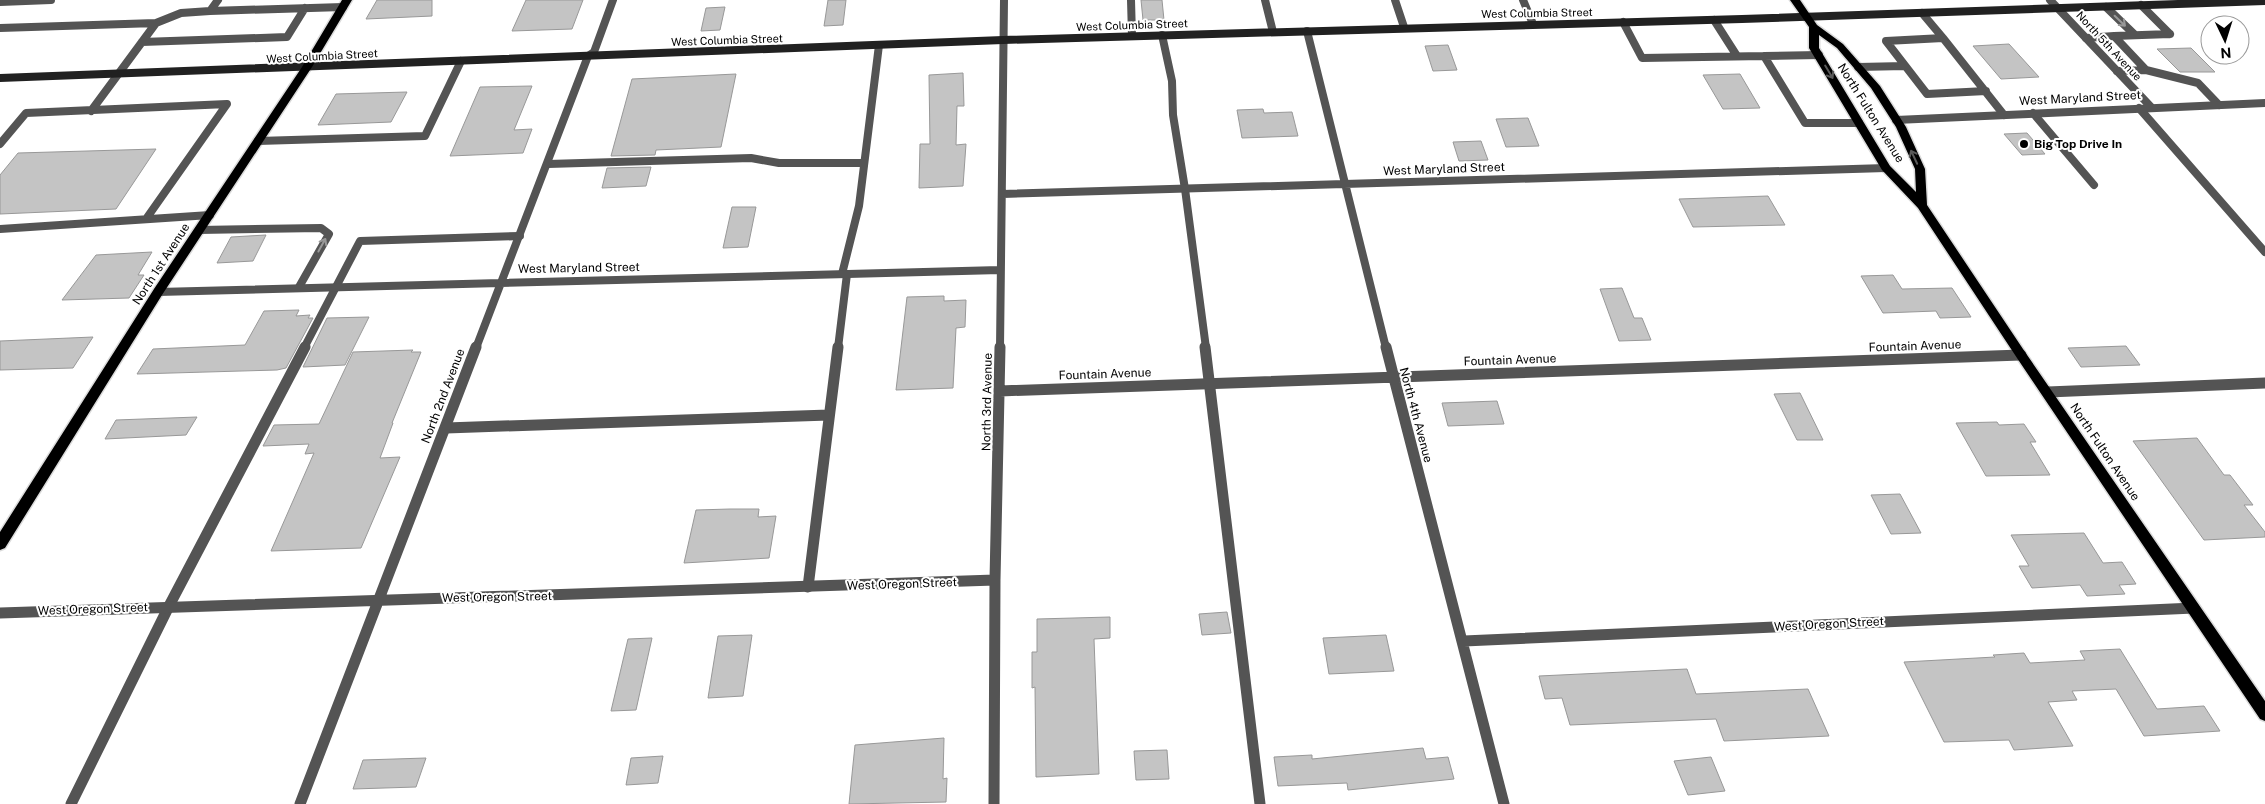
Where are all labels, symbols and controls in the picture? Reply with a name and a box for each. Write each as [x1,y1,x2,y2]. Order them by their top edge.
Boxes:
street label: West Columbia Street [1481,6,1593,20]
street label: North 5th Avenue [2074,9,2144,83]
one-way arrow [2114,15,2127,27]
north arrow [2200,15,2250,65]
street label: West Columbia Street [1076,17,1188,33]
street label: West Columbia Street [671,32,783,48]
text: N [2220,45,2232,61]
street label: West Columbia Street [266,47,378,65]
street label: North Fulton Avenue [1835,61,1907,165]
one-way arrow [1824,64,1834,78]
street label: West Maryland Street [2019,88,2142,108]
place label: Big Top Drive In [2034,137,2122,151]
marker: Big Top Drive In [2018,138,2030,150]
one-way arrow [1909,150,1919,165]
street label: West Maryland Street [1383,160,1506,178]
street label: North 1st Avenue [129,220,193,307]
one-way arrow [318,238,328,252]
street label: West Maryland Street [518,260,640,276]
street label: Fountain Avenue [1868,337,1962,355]
street label: North 2nd Avenue [419,347,468,445]
street label: Fountain Avenue [1463,351,1557,369]
street label: North 3rd Avenue [979,353,995,451]
street label: Fountain Avenue [1058,365,1152,383]
street label: North 4th Avenue [1397,366,1435,464]
street label: North Fulton Avenue [2067,401,2143,503]
street label: West Oregon Street [847,575,958,593]
street label: West Oregon Street [442,589,553,605]
street label: West Oregon Street [38,600,149,618]
street label: West Oregon Street [1774,614,1885,634]

